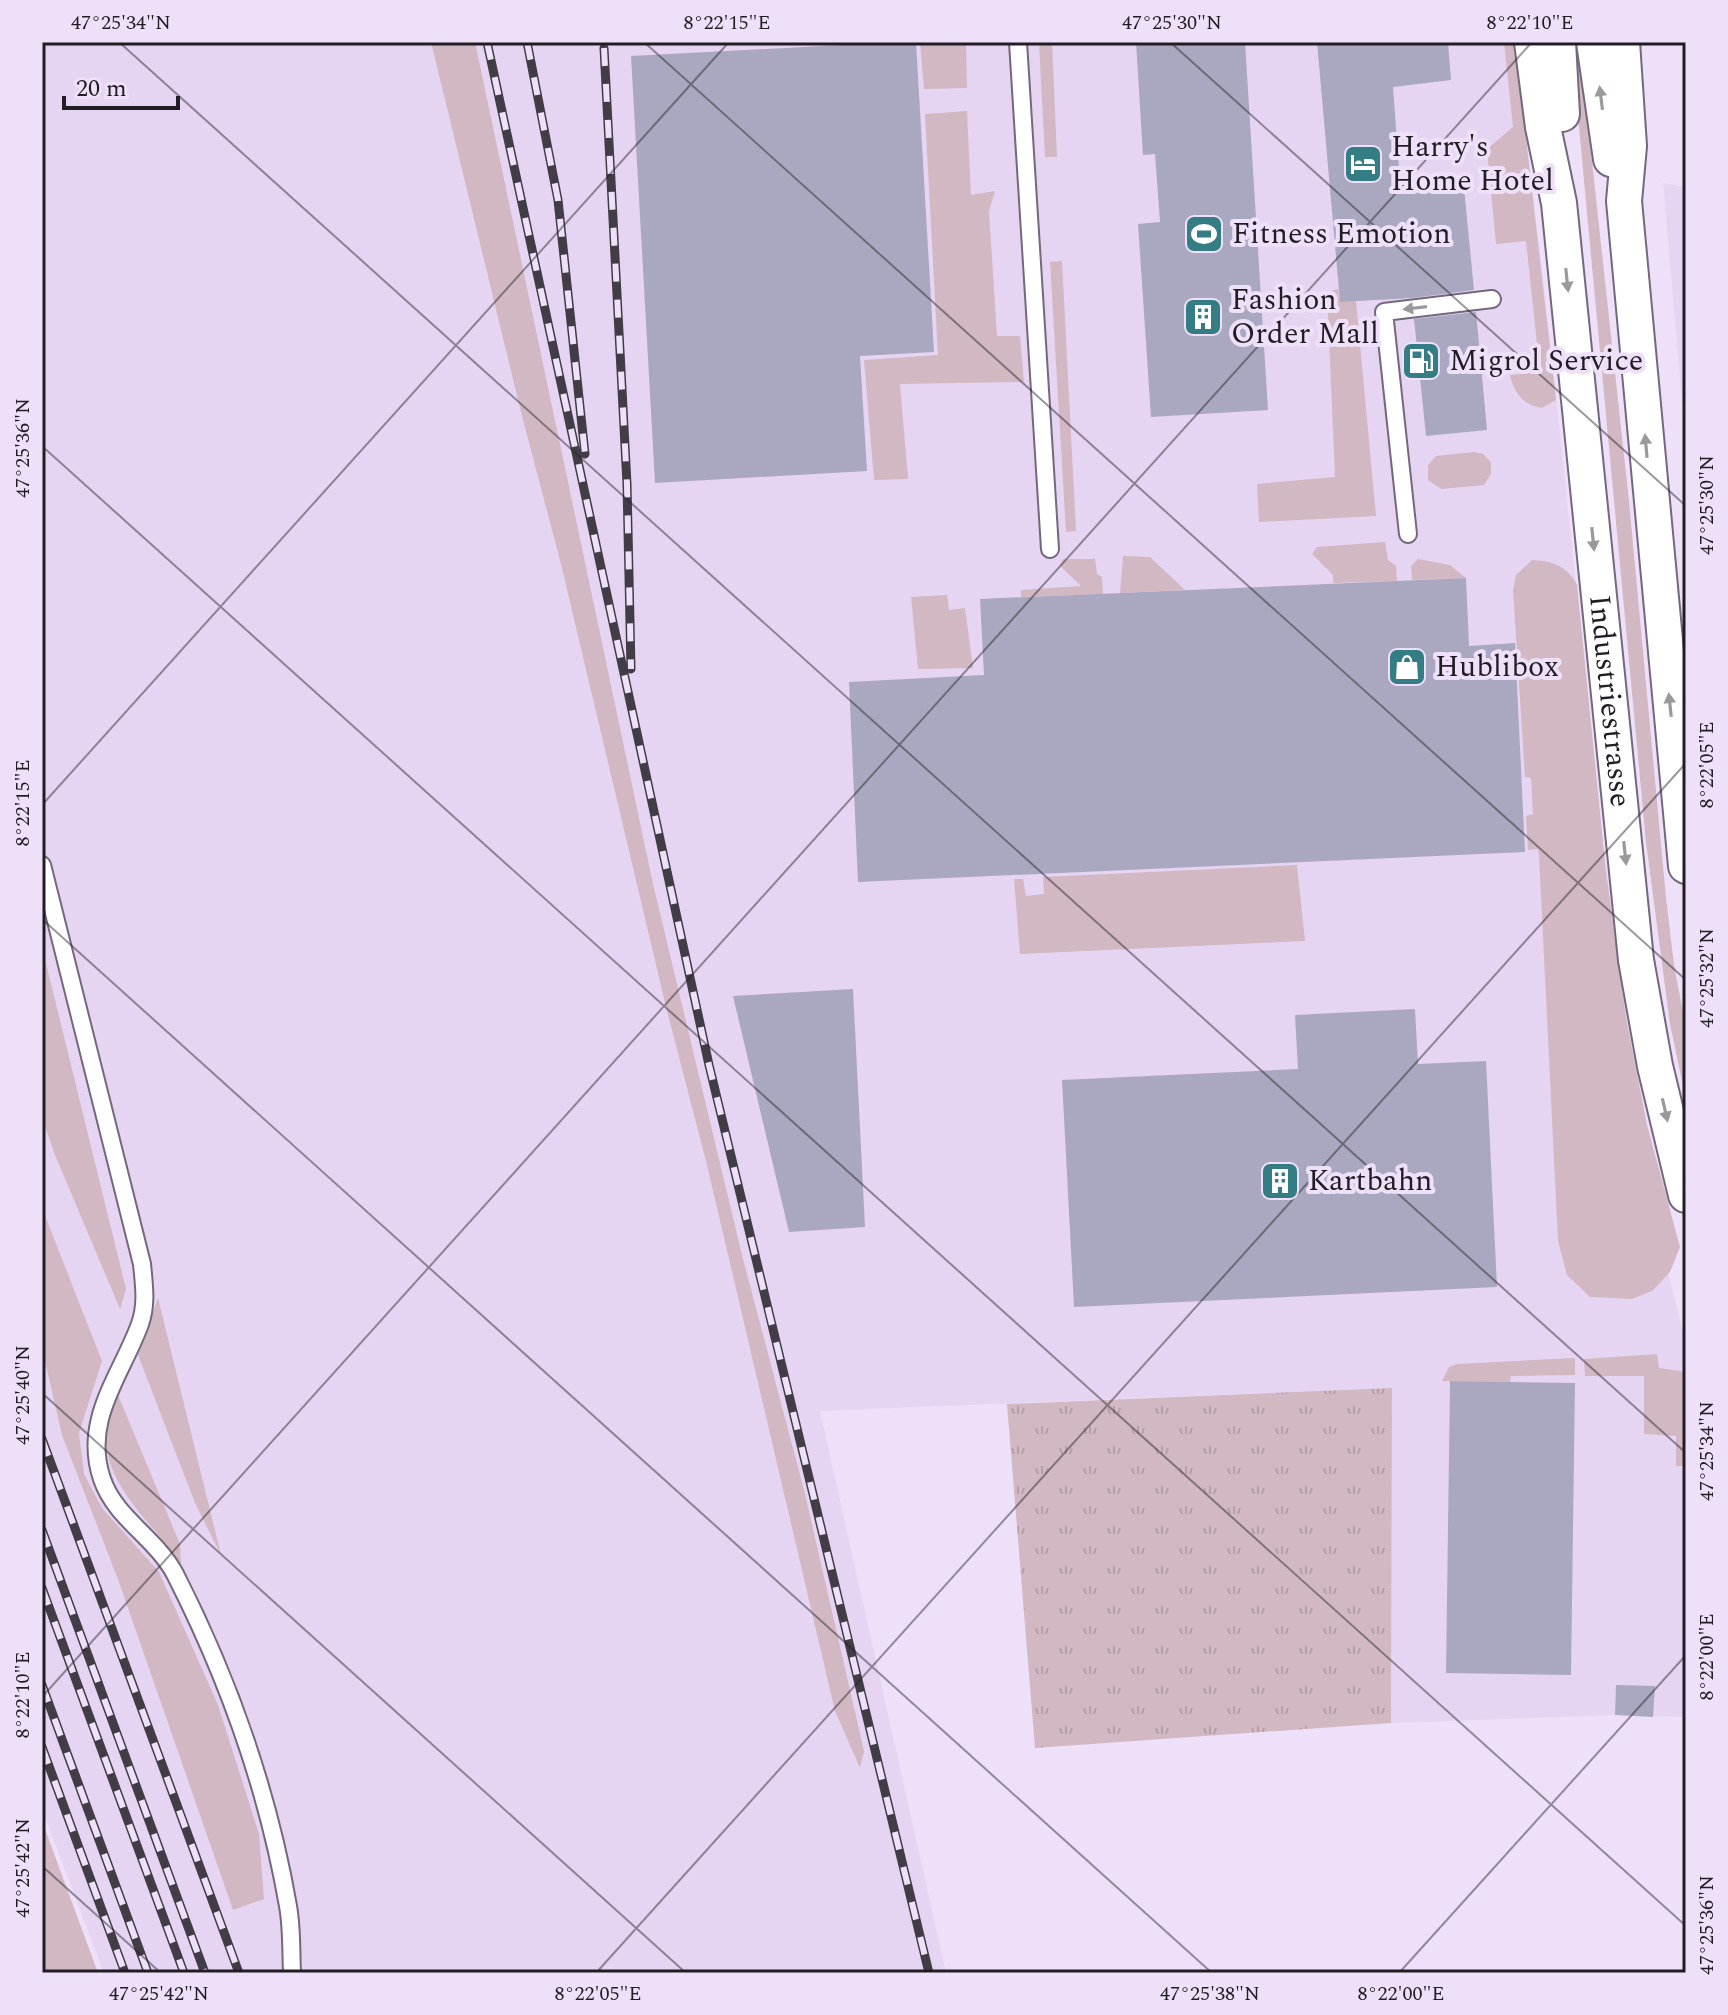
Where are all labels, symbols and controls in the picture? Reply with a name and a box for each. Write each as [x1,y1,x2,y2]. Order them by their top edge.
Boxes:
text: 47°25'34"N [71,8,171,38]
text: 8°22'15"E [683,8,771,38]
text: 47°25'30"N [1122,8,1222,38]
text: 8°22'10"E [1486,8,1574,38]
scale bar [64,60,178,110]
text: 20 m [76,71,127,107]
one-way arrow [1594,85,1607,110]
place label: Harry's Home Hotel [1391,124,1554,204]
hotel icon: Harry's Home Hotel [1342,143,1384,185]
place label: Fitness Emotion [1232,211,1451,257]
sports icon: Fitness Emotion [1183,213,1225,255]
one-way arrow [1561,268,1574,293]
place label: Fashion Order Mall [1231,277,1379,357]
building icon: Fashion Order Mall [1182,296,1224,338]
one-way arrow [1402,302,1427,315]
place label: Migrol Service [1449,338,1643,384]
fuel station icon: Migrol Service [1400,340,1442,382]
text: 47°25'36"N [8,398,38,498]
one-way arrow [1639,433,1652,458]
text: 47°25'30"N [1692,455,1722,555]
one-way arrow [1587,527,1600,552]
street label: Industriestrasse [1576,593,1643,809]
place label: Hublibox [1435,644,1559,690]
shop icon: Hublibox [1386,646,1428,688]
one-way arrow [1663,692,1676,717]
text: 8°22'05"E [1692,721,1722,809]
text: 8°22'15"E [8,759,38,847]
one-way arrow [1619,841,1632,866]
text: 47°25'32"N [1692,928,1722,1028]
one-way arrow [1660,1098,1672,1123]
place label: Kartbahn [1308,1158,1433,1204]
building icon: Kartbahn [1259,1160,1301,1202]
text: 47°25'40"N [8,1345,38,1445]
text: 47°25'34"N [1692,1401,1722,1501]
text: 8°22'00"E [1692,1613,1722,1701]
text: 8°22'10"E [8,1651,38,1739]
text: 47°25'42"N [8,1818,38,1918]
text: 47°25'36"N [1692,1875,1722,1975]
text: 47°25'42"N [109,1979,209,2009]
text: 8°22'05"E [554,1979,642,2009]
text: 47°25'38"N [1160,1979,1260,2009]
text: 8°22'00"E [1357,1979,1445,2009]

